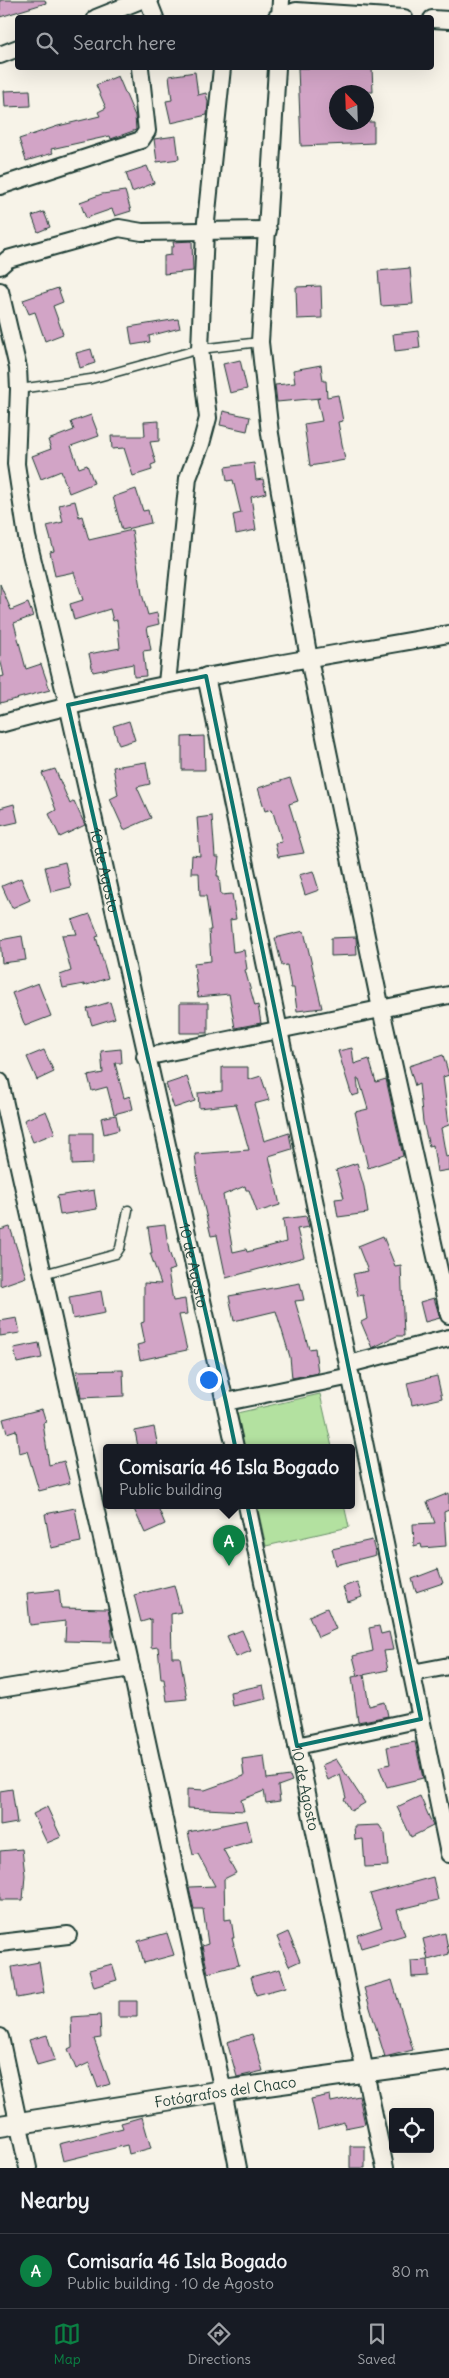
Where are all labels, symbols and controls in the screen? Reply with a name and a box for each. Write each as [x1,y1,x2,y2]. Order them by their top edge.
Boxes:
search box [15,15,434,70]
icon: search [33,29,61,57]
text: Search here [73,31,176,55]
north arrow [329,85,374,130]
street label: 10 de Agosto [86,826,124,914]
street label: 10 de Agosto [175,1221,213,1309]
your location [196,1367,222,1393]
popup [103,1444,355,1509]
text: Comisaría 46 Isla Bogado [119,1455,339,1479]
text: Public building [119,1479,222,1499]
pin: A [213,1525,245,1566]
street label: 10 de Agosto [288,1744,324,1832]
street label: Fotógrafos del Chaco [153,2072,297,2111]
map controls [389,2108,434,2153]
button: locate [389,2108,434,2153]
text: Nearby [20,2187,90,2214]
text: Comisaría 46 Isla Bogado [67,2249,287,2273]
text: A [31,2261,41,2281]
text: 80 m [391,2261,429,2281]
text: Public building · 10 de Agosto [67,2273,274,2293]
tab: Map [53,2320,81,2368]
tab: Directions [188,2320,251,2368]
tab: Saved [357,2320,396,2368]

